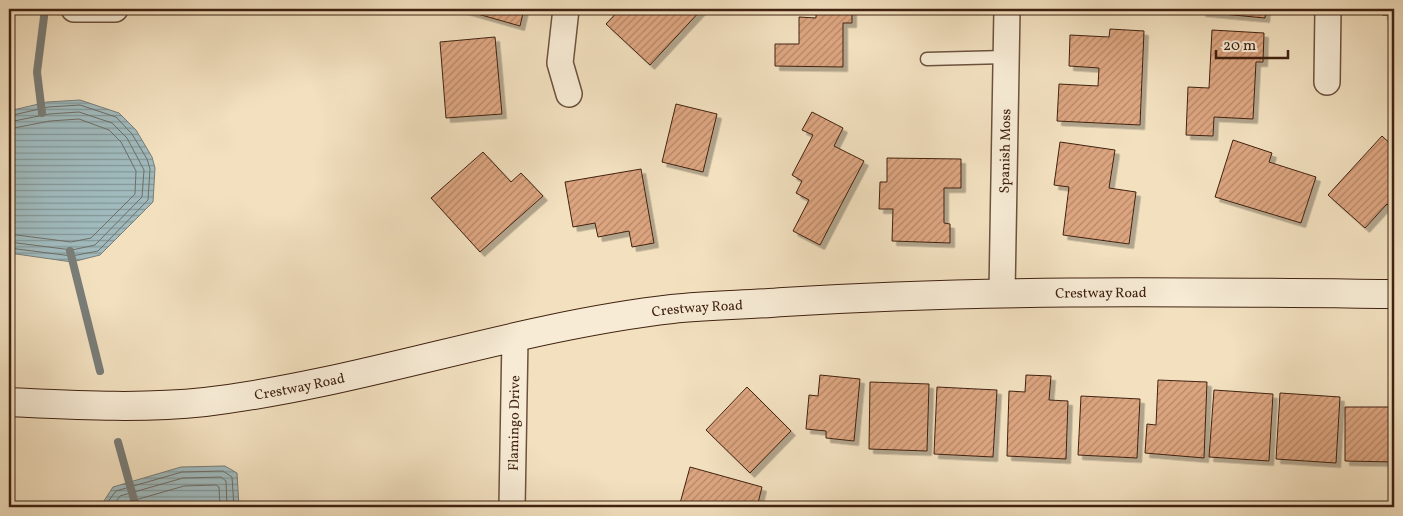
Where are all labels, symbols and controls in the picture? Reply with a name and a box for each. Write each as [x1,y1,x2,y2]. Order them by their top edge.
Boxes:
scale bar [1216,28,1288,60]
text: 20 m [1223,36,1256,57]
street label: Spanish Moss [996,109,1016,194]
street label: Crestway Road [1055,284,1147,304]
street label: Crestway Road [651,296,744,322]
street label: Crestway Road [253,369,347,406]
street label: Flamingo Drive [505,375,525,471]

